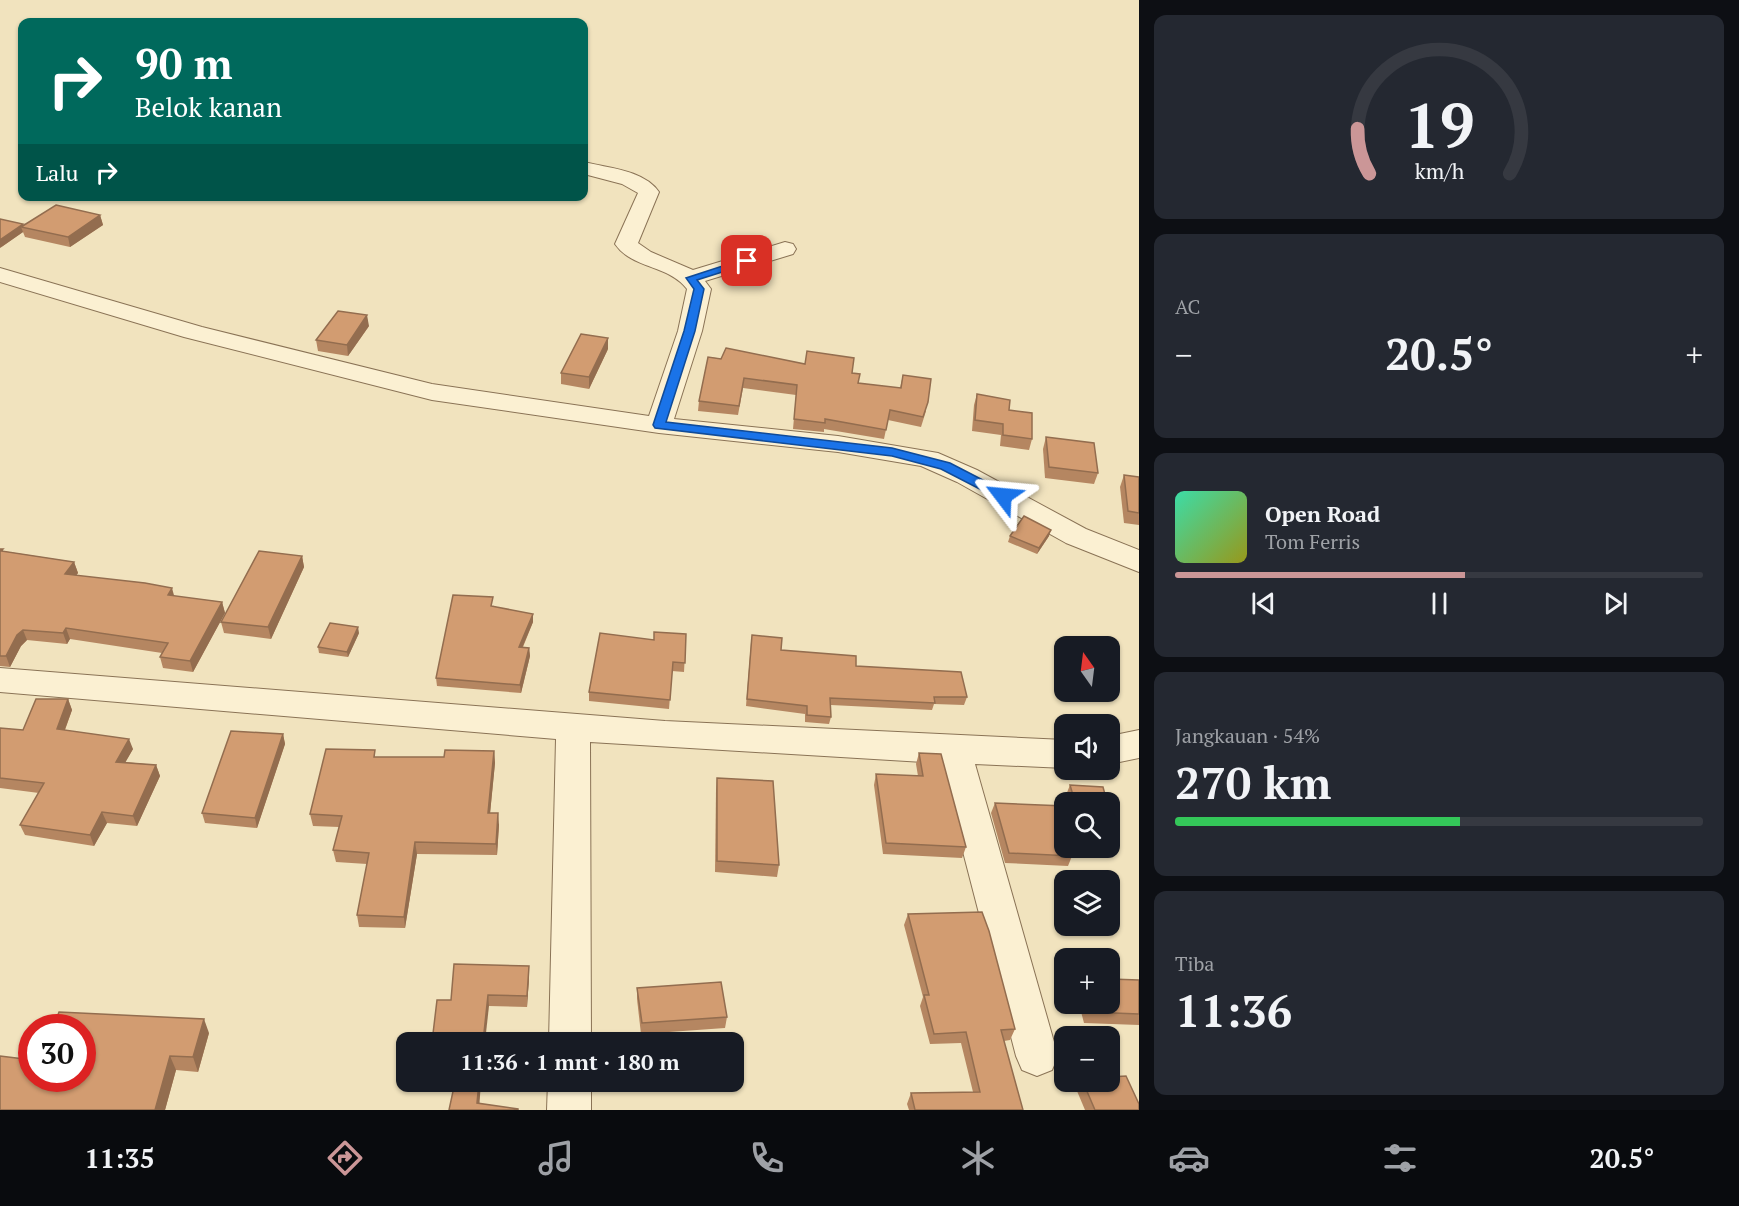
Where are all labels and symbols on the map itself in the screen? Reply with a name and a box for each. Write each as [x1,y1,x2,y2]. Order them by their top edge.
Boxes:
pin [721,235,772,286]
position arrow [971,464,1035,528]
north arrow [1054,636,1120,702]
speed limit sign: 30 [18,1014,96,1092]

